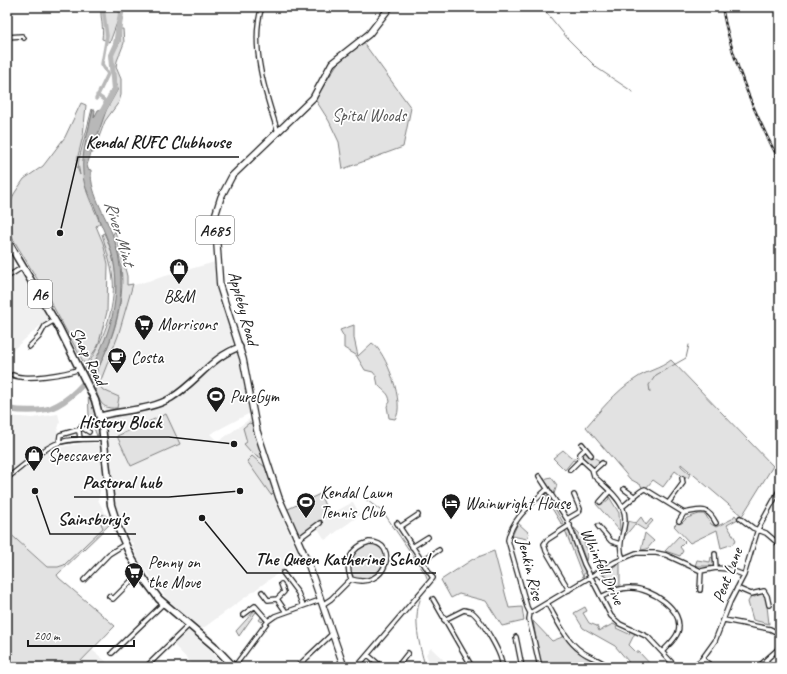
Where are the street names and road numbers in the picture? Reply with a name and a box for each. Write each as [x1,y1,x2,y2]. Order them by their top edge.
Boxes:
road number: A685 [196,216,234,244]
street label: Appleby Road [224,269,264,350]
road number: A6 [28,280,52,308]
street label: Shap Road [65,323,113,391]
street label: Whinfell Drive [576,525,630,609]
street label: Jenkin Rise [512,535,549,604]
street label: Peat Lane [707,543,748,606]

